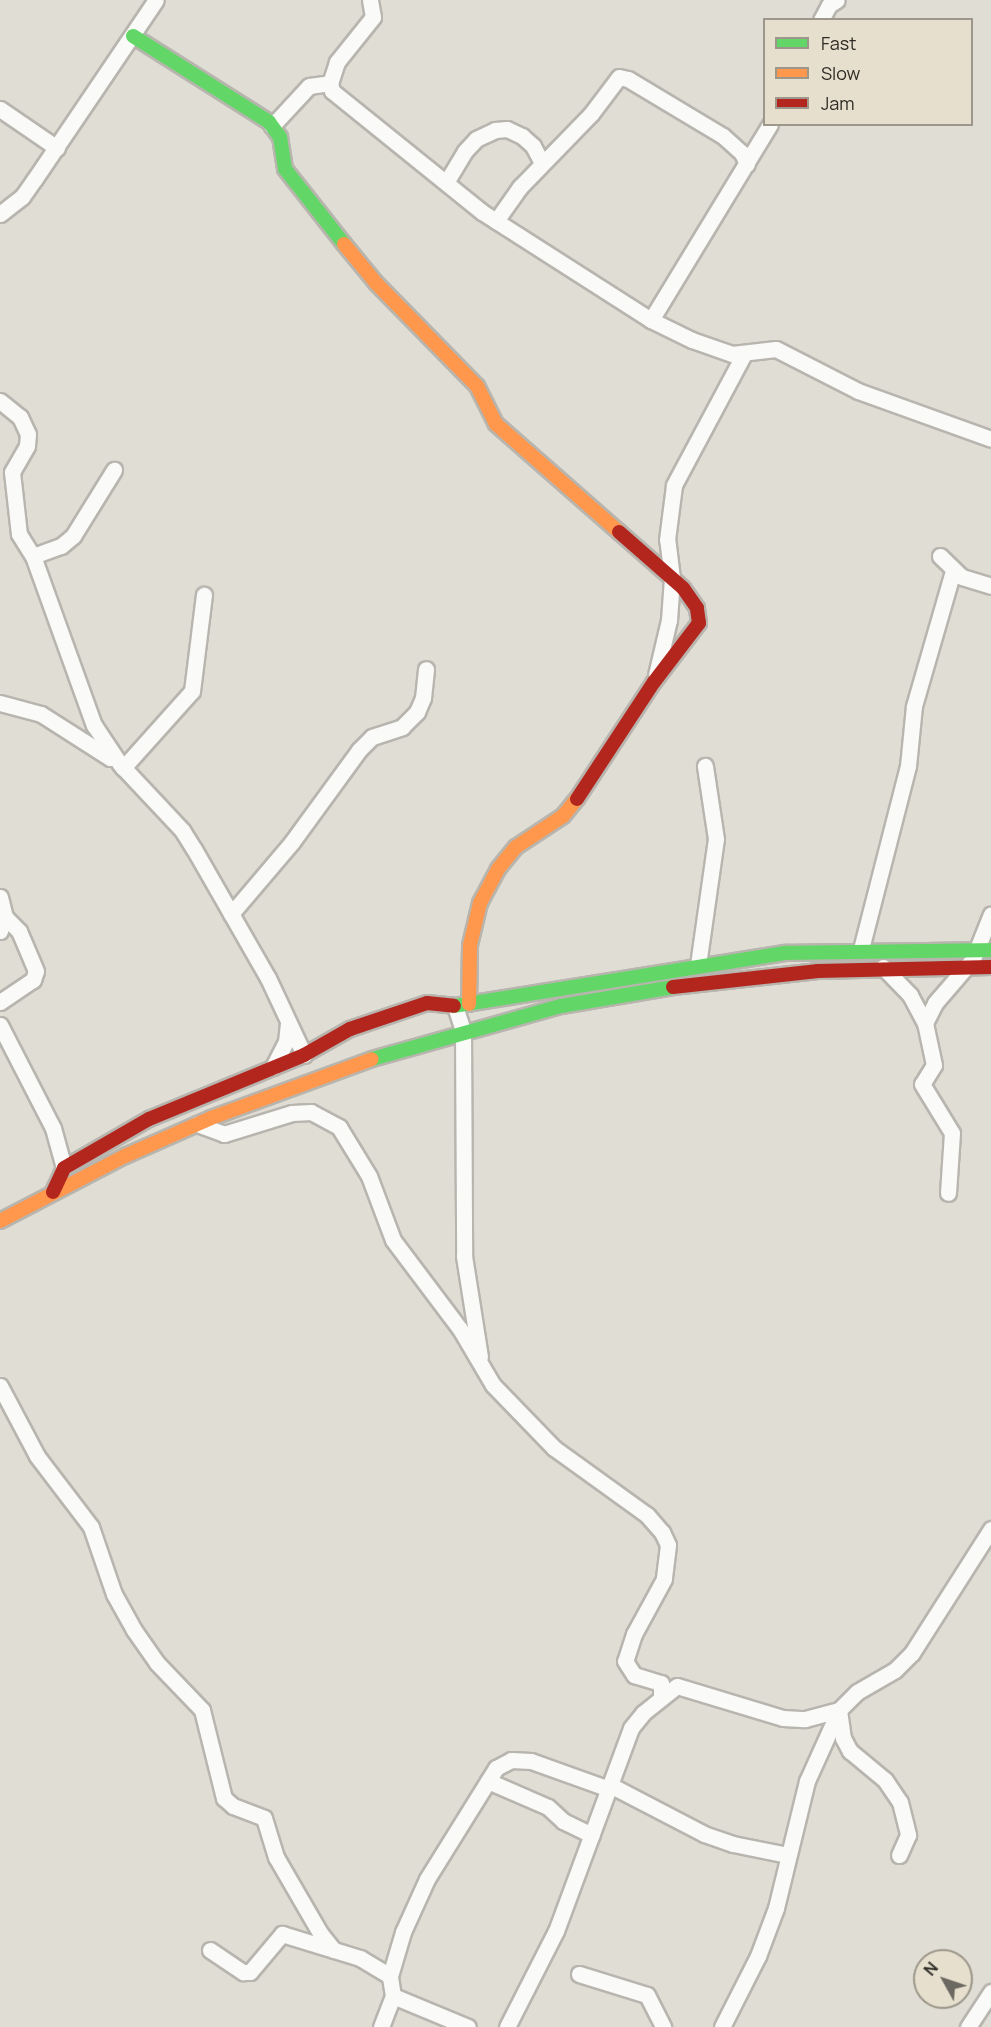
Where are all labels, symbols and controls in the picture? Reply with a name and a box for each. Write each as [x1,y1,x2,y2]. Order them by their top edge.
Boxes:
legend [763,18,973,126]
text: Fast [821,31,856,55]
text: Slow [821,61,860,85]
text: Jam [821,91,855,115]
north arrow [913,1949,973,2009]
text: N [919,1957,943,1980]

